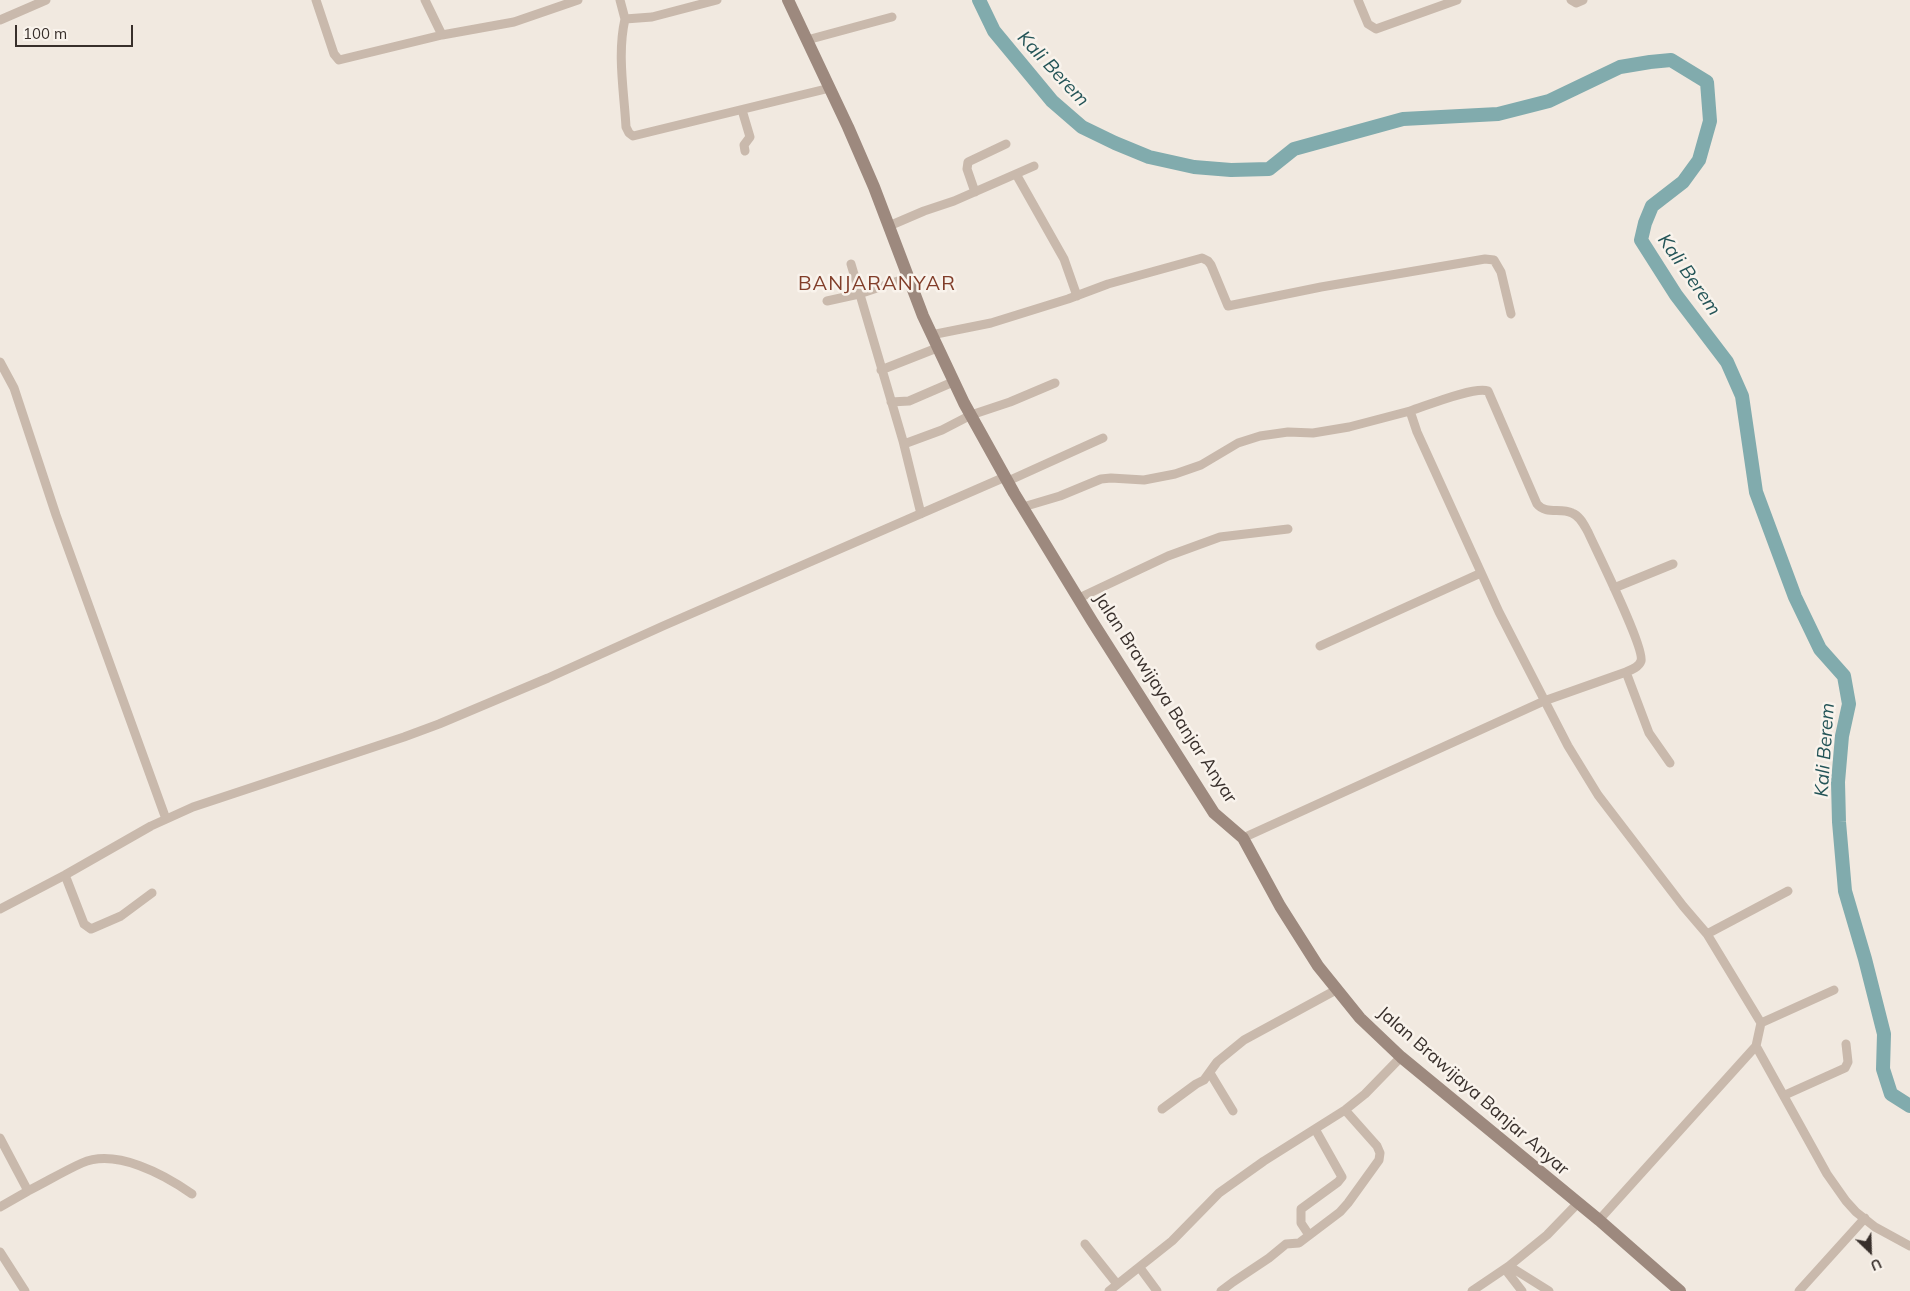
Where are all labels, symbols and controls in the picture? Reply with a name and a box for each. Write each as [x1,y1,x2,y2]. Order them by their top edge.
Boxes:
scale bar [18,15,135,47]
text: 100 m [23,24,67,43]
water label: Kali Berem [1012,27,1094,111]
water label: Kali Berem [1653,230,1725,320]
district label: BANJARANYAR [797,272,957,296]
street label: Jalan Brawijaya Banjar Anyar [1089,589,1241,807]
water label: Kali Berem [1810,702,1840,798]
street label: Jalan Brawijaya Banjar Anyar [1373,1002,1573,1180]
north arrow [1845,1226,1895,1276]
text: U [1868,1254,1885,1275]

